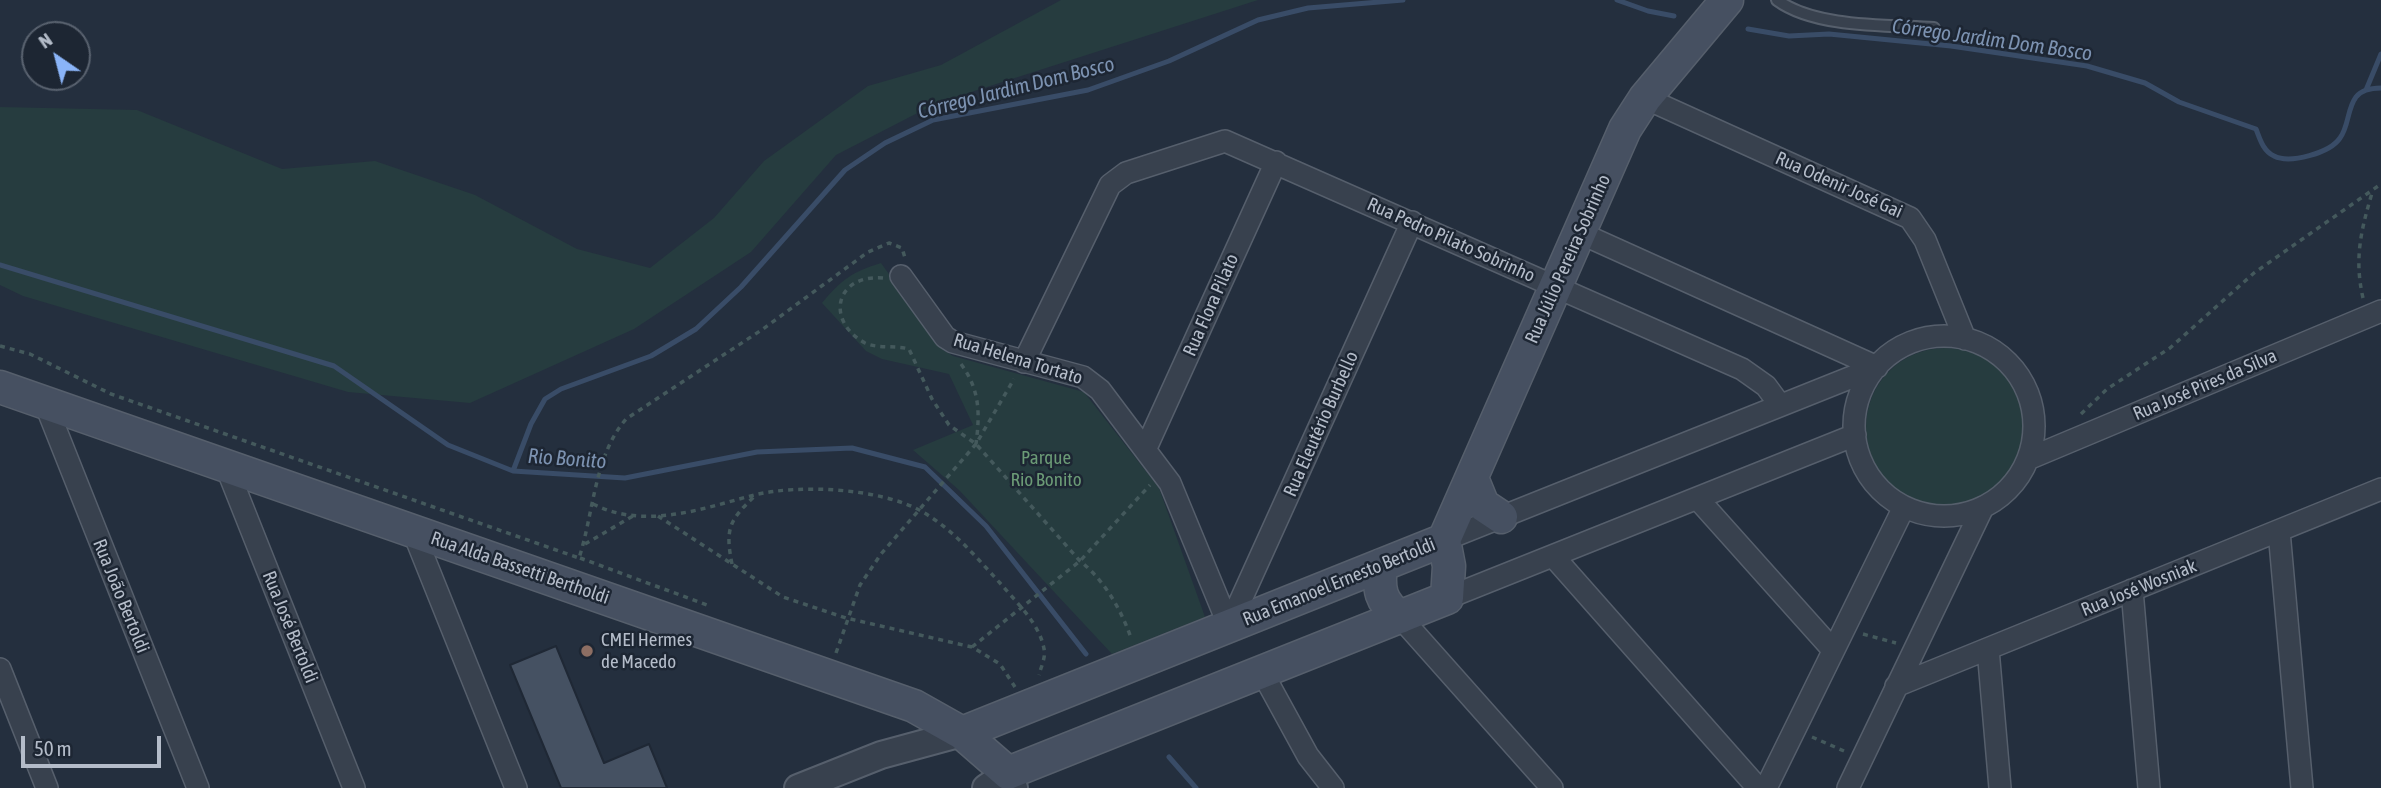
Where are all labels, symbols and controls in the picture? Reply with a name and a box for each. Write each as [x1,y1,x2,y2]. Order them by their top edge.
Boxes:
water label: Córrego Jardim Dom Bosco [1890,13,2094,67]
north arrow [21,21,91,91]
text: N [34,28,56,53]
water label: Córrego Jardim Dom Bosco [915,51,1117,125]
street label: Rua Odenir José Gai [1772,147,1906,223]
street label: Rua Júlio Pereira Sobrinho [1520,171,1616,347]
street label: Rua Pedro Pilato Sobrinho [1364,193,1538,287]
street label: Rua Flora Pilato [1178,250,1244,360]
street label: Rua Helena Tortato [951,329,1085,389]
street label: Rua José Pires da Silva [2130,344,2280,426]
street label: Rua Eleutério Burbello [1279,348,1363,500]
water label: Rio Bonito [527,444,607,474]
park label: Parque Rio Bonito [1010,447,1082,491]
street label: Rua Alda Bassetti Bertholdi [428,527,612,609]
street label: Rua Emanoel Ernesto Bertoldi [1239,533,1439,631]
street label: Rua João Bertoldi [88,536,154,656]
street label: Rua José Wosniak [2078,554,2200,622]
street label: Rua José Bertoldi [257,568,323,686]
place label: CMEI Hermes de Macedo [601,629,692,673]
marker: CMEI Hermes de Macedo [579,643,595,659]
scale bar [24,722,164,766]
text: 50 m [34,736,72,760]

